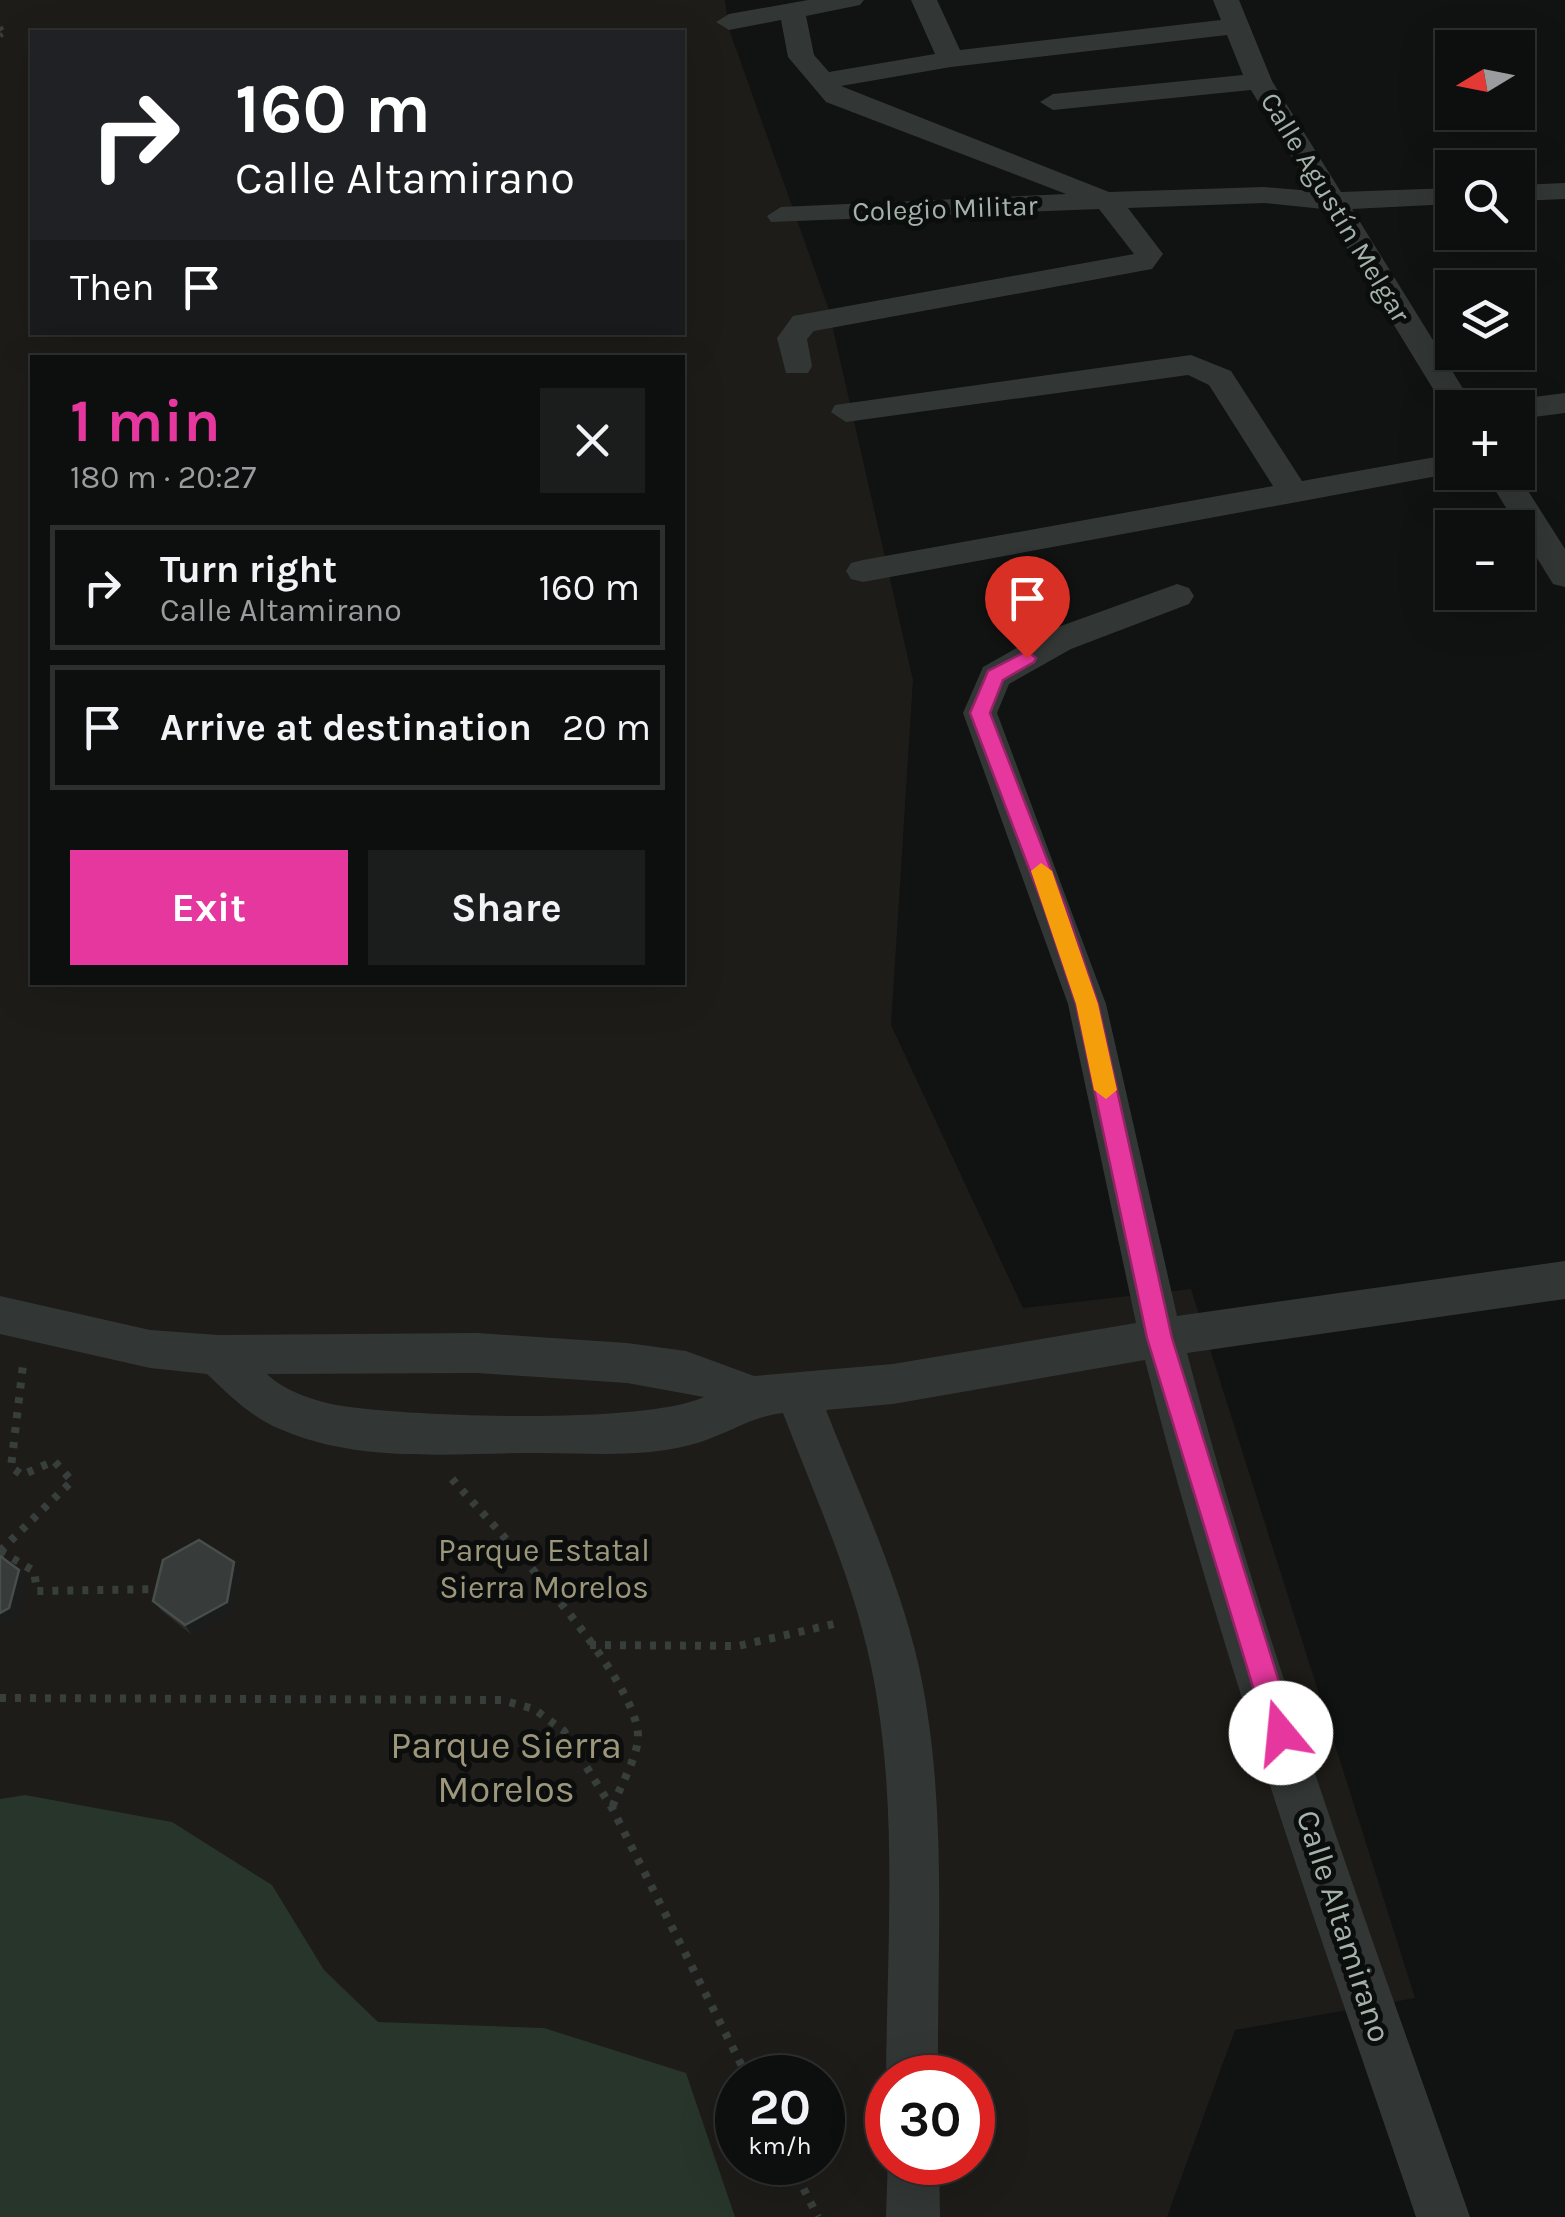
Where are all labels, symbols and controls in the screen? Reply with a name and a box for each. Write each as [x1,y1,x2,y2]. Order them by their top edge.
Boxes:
north arrow [1435,30,1535,130]
map controls [1435,30,1535,610]
text: 160 m [235,68,431,150]
icon: right [70,70,200,200]
street label: Calle Agustín Melgar [1254,86,1418,329]
button: search [1435,150,1535,250]
text: Calle Altamirano [235,152,575,204]
street label: Colegio Militar [852,189,1039,228]
icon: arrive [174,260,229,315]
text: Then [70,265,154,310]
button: layers [1435,270,1535,370]
text: 1 min [70,386,221,456]
button: close [540,388,645,493]
button: + [1435,390,1535,490]
text: 180 m · 20:27 [70,459,256,496]
button: − [1435,510,1535,610]
text: Turn right [160,547,337,592]
pin [985,556,1070,659]
icon: right [75,560,130,615]
text: 160 m [539,565,640,610]
icon: arrive [1000,571,1055,626]
text: Calle Altamirano [160,592,402,629]
icon: arrive [75,700,130,755]
text: Arrive at destination [160,705,532,750]
text: 20 m [562,705,651,750]
button: Exit [70,850,348,965]
button: Share [368,850,645,965]
park label: Parque Estatal Sierra Morelos [438,1532,650,1606]
position arrow [1229,1681,1333,1785]
park label: Parque Sierra Morelos [390,1723,622,1812]
street label: Calle Altamirano [1289,1806,1398,2047]
speed limit sign: 30 [865,2055,995,2185]
text: 20 [749,2078,811,2137]
text: km/h [748,2131,812,2160]

